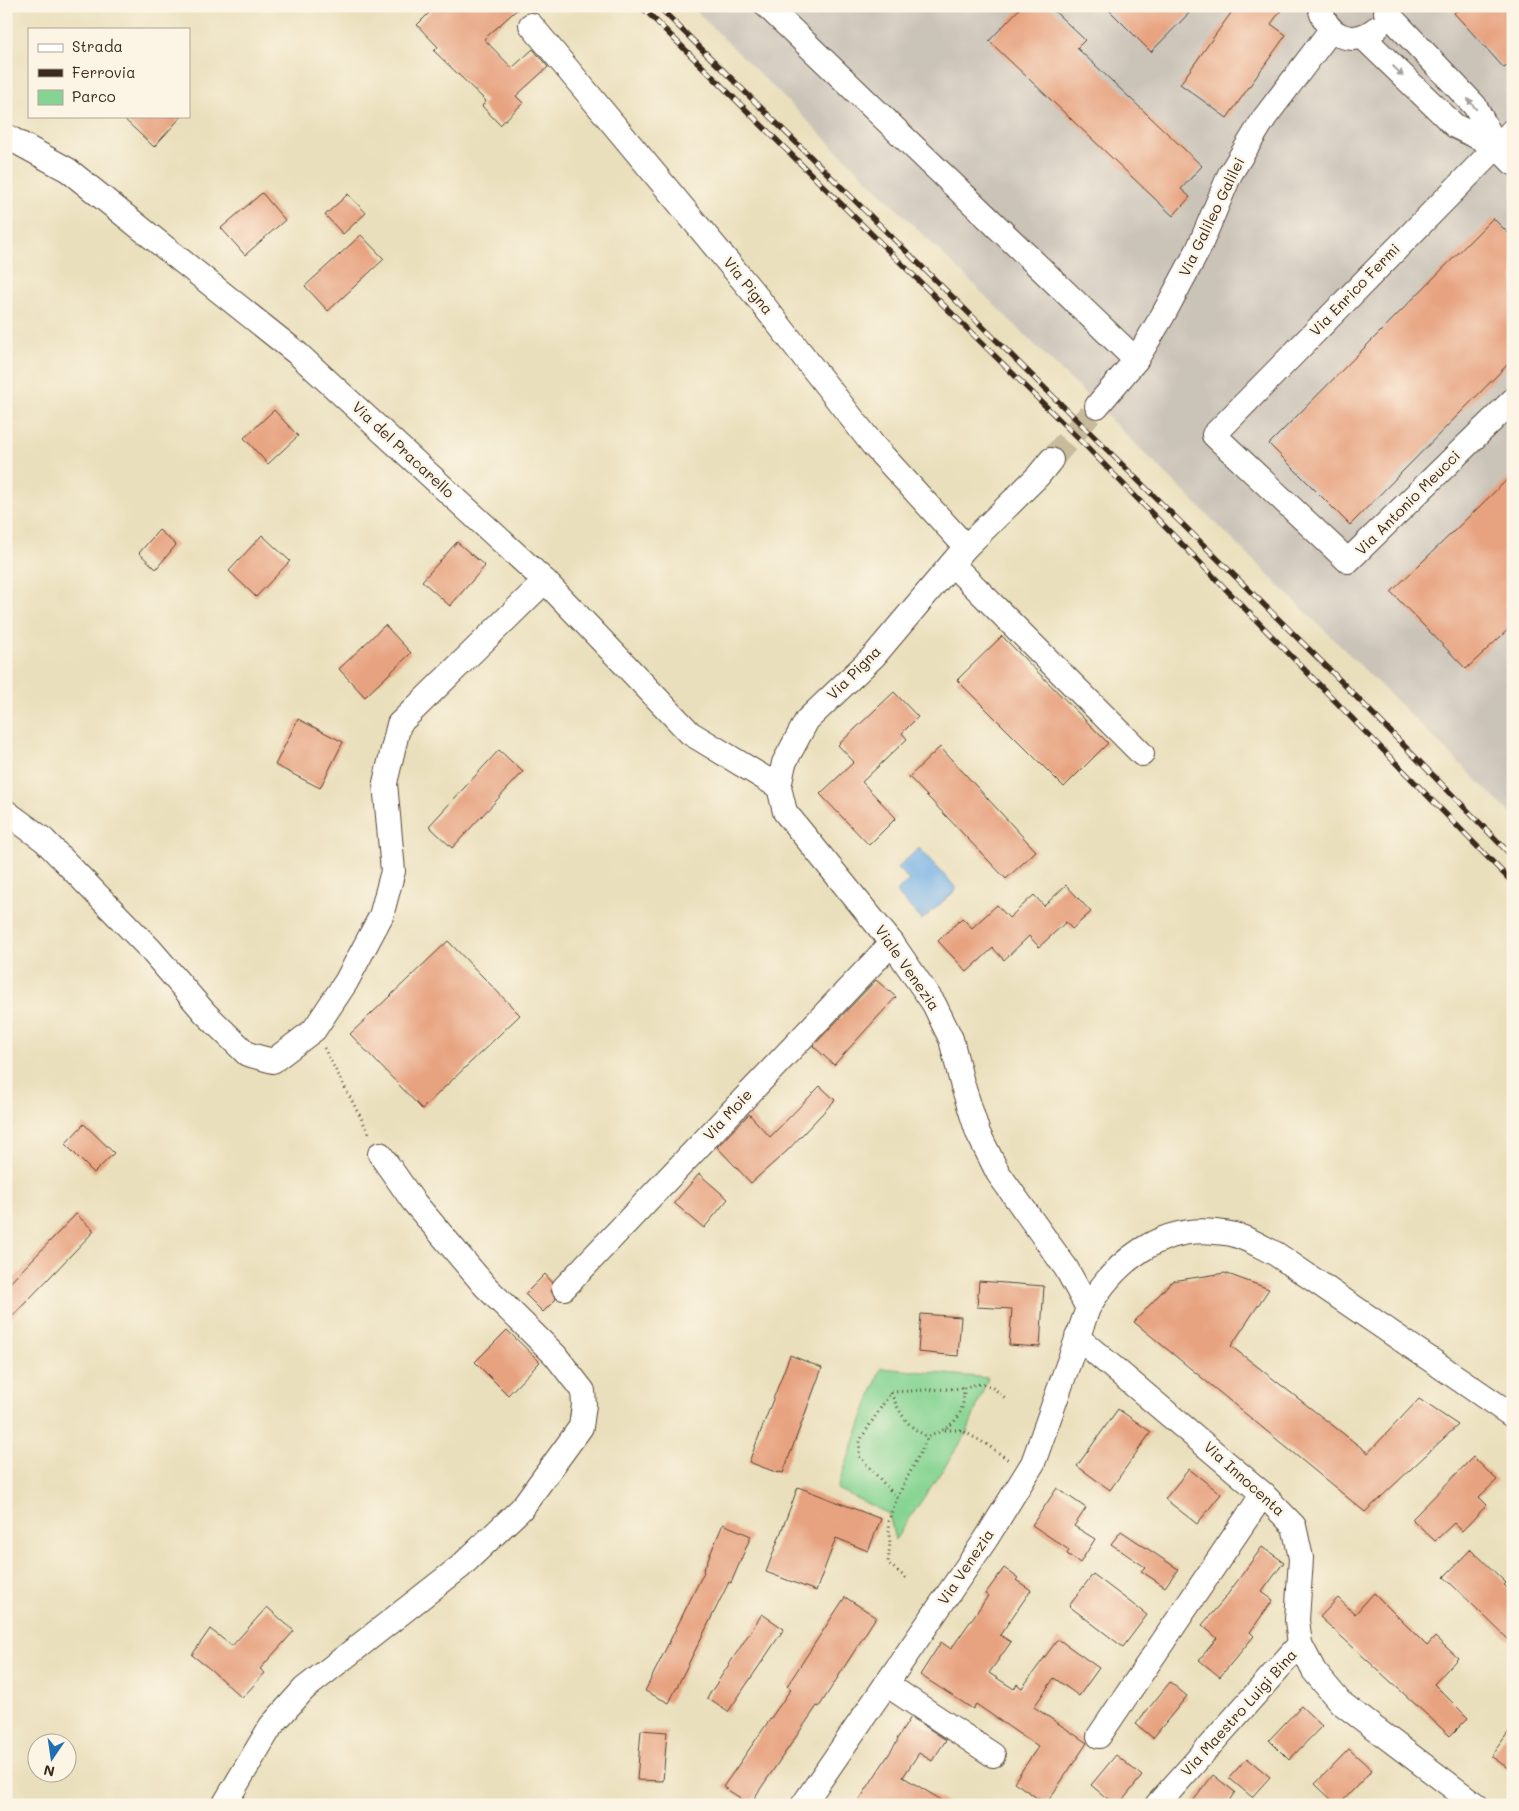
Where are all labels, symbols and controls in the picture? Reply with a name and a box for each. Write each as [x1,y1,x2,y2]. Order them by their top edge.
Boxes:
legend [28,28,190,118]
text: Strada [72,36,123,56]
text: Ferrovia [72,62,136,82]
one-way arrow [1392,65,1404,77]
text: Parco [72,86,116,106]
one-way arrow [1466,97,1477,110]
street label: Via Galileo Galilei [1174,154,1249,280]
street label: Via Enrico Fermi [1305,239,1404,340]
street label: Via Pigna [719,252,778,318]
street label: Via del Pracarello [348,397,459,502]
street label: Via Antonio Meucci [1350,445,1464,559]
street label: Via Pigna [822,641,885,704]
street label: Viale Venezia [871,921,945,1014]
street label: Via Moie [698,1084,756,1144]
street label: Via Innocenta [1200,1436,1290,1520]
street label: Via Venezia [933,1525,998,1608]
street label: Via Maestro Luigi Bina [1176,1645,1301,1780]
north arrow [28,1734,78,1784]
text: N [42,1761,56,1782]

